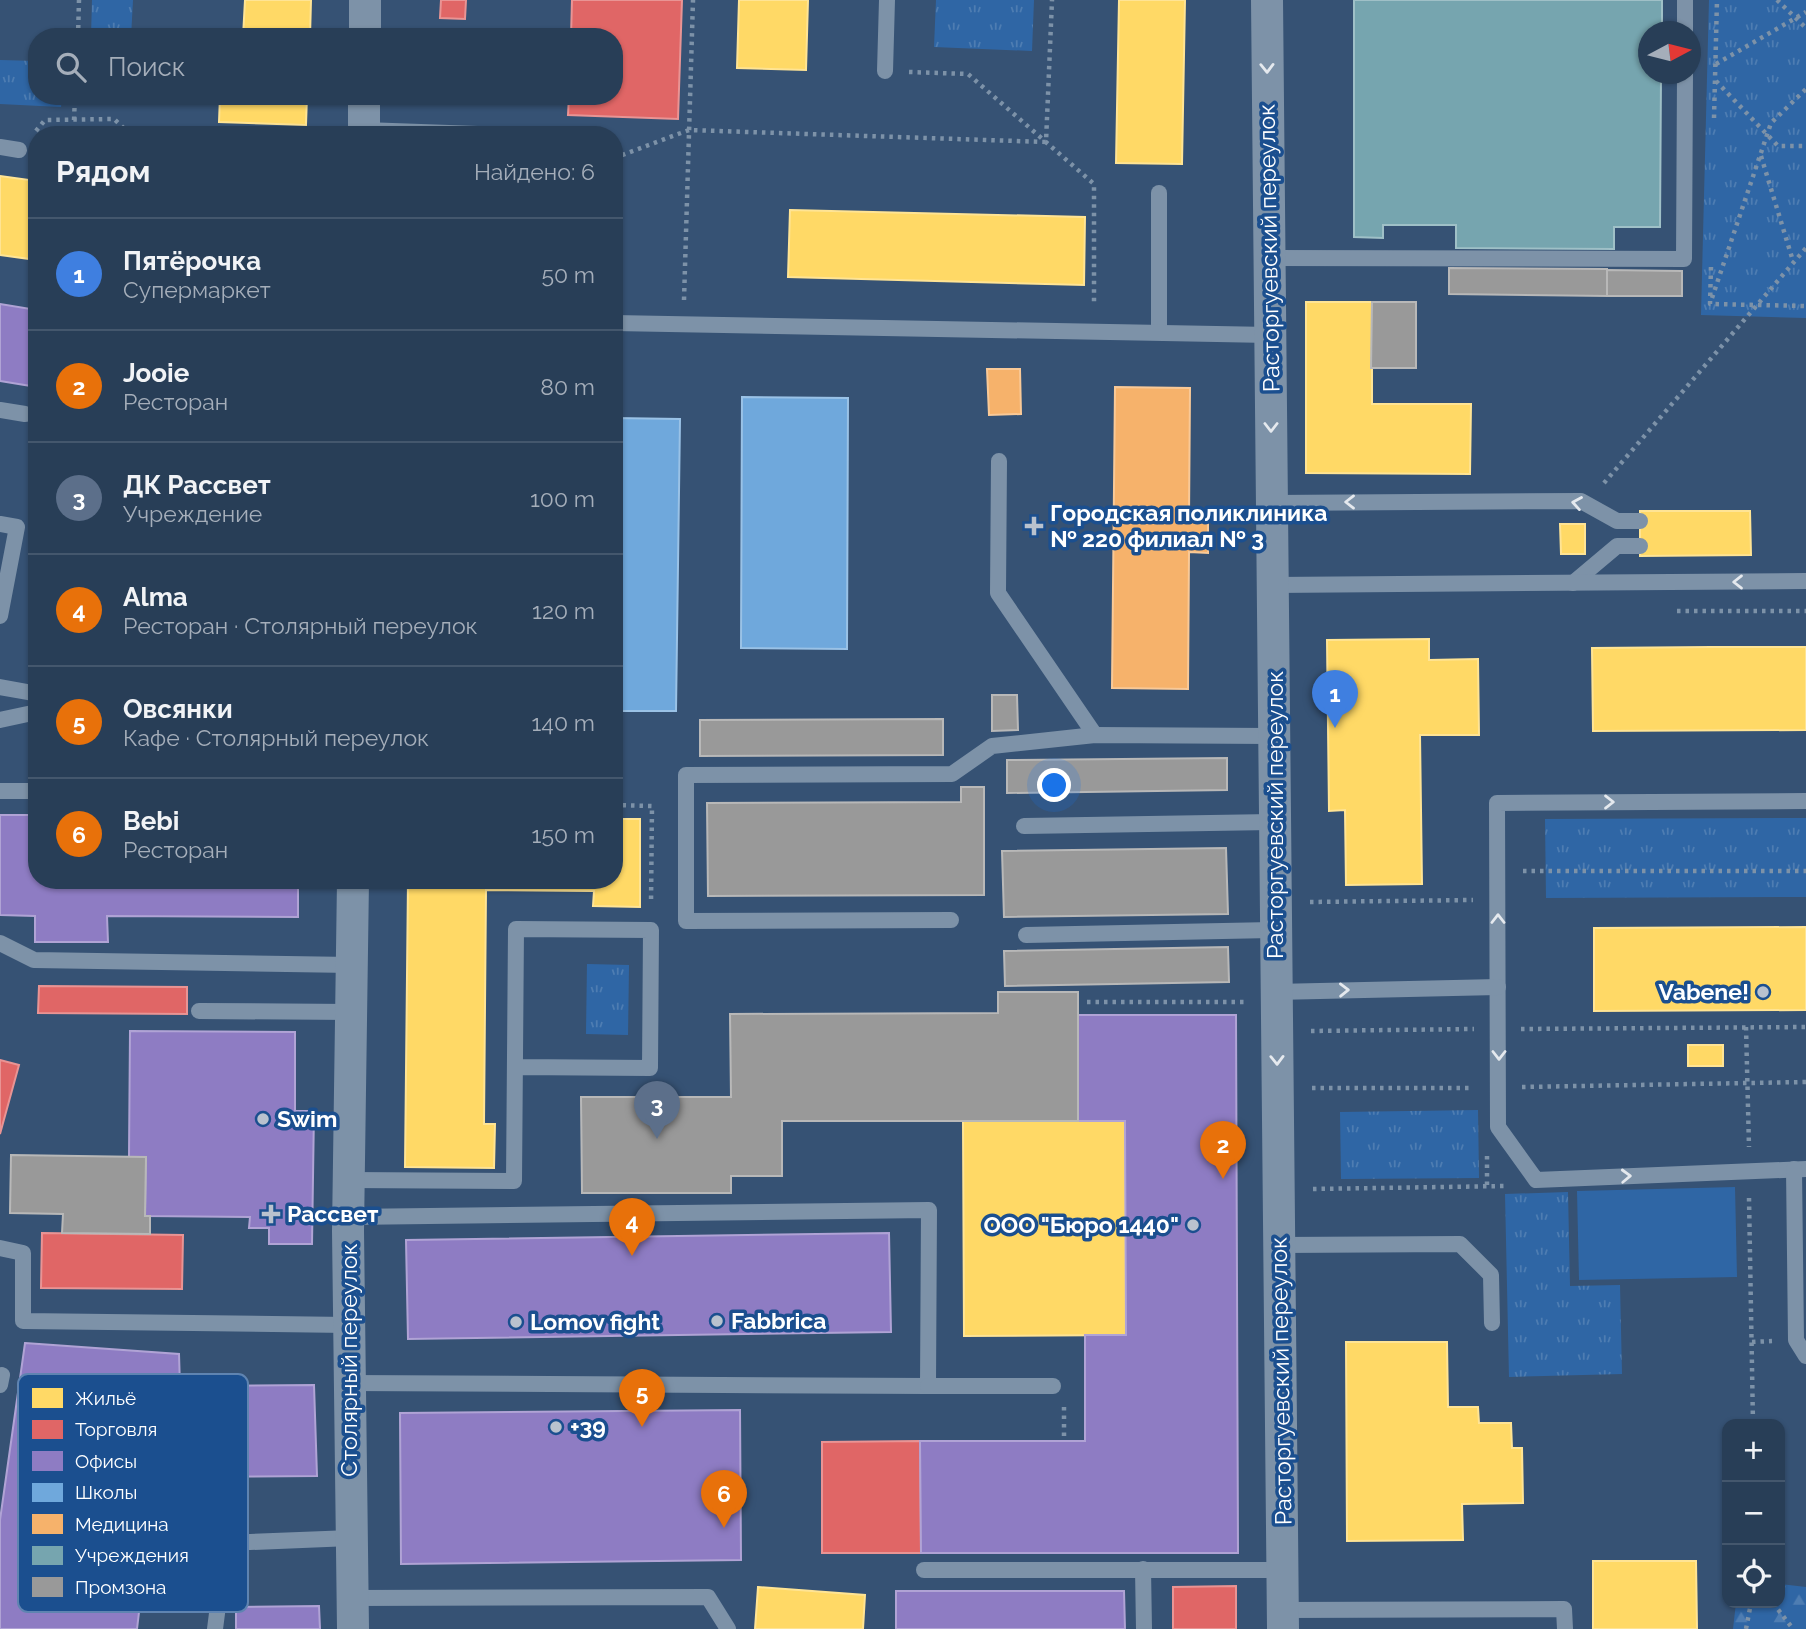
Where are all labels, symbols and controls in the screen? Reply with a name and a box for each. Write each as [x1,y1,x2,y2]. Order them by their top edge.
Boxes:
north arrow [1638,21,1701,84]
search box [28,28,623,105]
icon: search [52,48,90,86]
text: Поиск [108,52,185,82]
one-way arrow [1260,63,1275,74]
street label: Расторгуевский переулок [1252,104,1285,392]
text: Рядом [56,154,150,189]
text: Найдено: 6 [474,158,595,185]
text: Пятёрочка [123,246,261,276]
text: 1 [73,261,85,288]
text: 50 m [541,261,595,288]
text: Супермаркет [123,276,271,303]
text: Jooie [123,358,189,388]
text: 2 [73,373,85,400]
text: 80 m [540,373,595,400]
text: Ресторан [123,388,228,415]
one-way arrow [1263,423,1279,433]
text: ДК Рассвет [123,470,271,500]
text: 3 [73,485,85,512]
text: 100 m [530,485,595,512]
one-way arrow [1344,494,1355,510]
one-way arrow [1571,496,1582,511]
place label: Городская поликлиника № 220 филиал № 3 [1050,499,1327,552]
text: Учреждение [123,500,262,527]
marker: Городская поликлиника № 220 филиал № 3 [1024,516,1044,536]
one-way arrow [1732,574,1743,590]
text: Alma [123,582,188,612]
text: 4 [72,597,86,624]
text: 120 m [532,597,595,624]
text: Ресторан · Столярный переулок [123,612,478,639]
pin: 1 [1312,670,1358,728]
street label: Расторгуевский переулок [1261,671,1288,959]
text: Овсянки [123,694,233,724]
text: 5 [73,709,85,736]
text: 140 m [532,709,595,736]
text: Кафе · Столярный переулок [123,724,429,751]
your location [1037,768,1071,802]
one-way arrow [1605,794,1615,810]
text: Bebi [123,806,179,836]
text: 6 [72,821,86,848]
text: 150 m [532,821,595,848]
text: Ресторан [123,836,228,863]
one-way arrow [1490,913,1506,923]
place label: Vabene! [1658,978,1749,1005]
one-way arrow [1338,983,1349,998]
marker: Vabene! [1755,984,1771,1000]
one-way arrow [1491,1050,1507,1061]
one-way arrow [1269,1055,1284,1066]
pin: 3 [634,1081,680,1139]
place label: Swim [277,1105,337,1132]
marker: Swim [255,1111,271,1127]
pin: 2 [1200,1121,1246,1179]
one-way arrow [1621,1168,1632,1183]
pin: 4 [609,1198,655,1256]
place label: Рассвет [287,1200,379,1227]
marker: Рассвет [261,1204,281,1224]
place label: ООО "Бюро 1440" [983,1211,1179,1238]
marker: ООО "Бюро 1440" [1185,1217,1201,1233]
street label: Расторгуевский переулок [1264,1237,1297,1525]
street label: Столярный переулок [335,1243,362,1477]
place label: Fabbrica [731,1307,827,1334]
place label: Lomov fight [530,1308,660,1335]
marker: Fabbrica [709,1313,725,1329]
marker: Lomov fight [508,1314,524,1330]
pin: 5 [619,1369,665,1427]
legend [18,1374,248,1612]
text: Жильё [75,1387,136,1409]
place label: +39 [570,1413,606,1440]
text: Торговля [75,1418,157,1440]
marker: +39 [548,1419,564,1435]
map controls [1722,1419,1785,1608]
button: + [1722,1419,1785,1482]
text: Офисы [75,1450,137,1472]
pin: 6 [701,1470,747,1528]
text: Школы [75,1481,137,1503]
button: − [1722,1482,1785,1545]
text: Медицина [75,1513,169,1535]
text: Учреждения [75,1544,189,1566]
button: locate [1722,1545,1785,1608]
text: Промзона [75,1576,166,1598]

